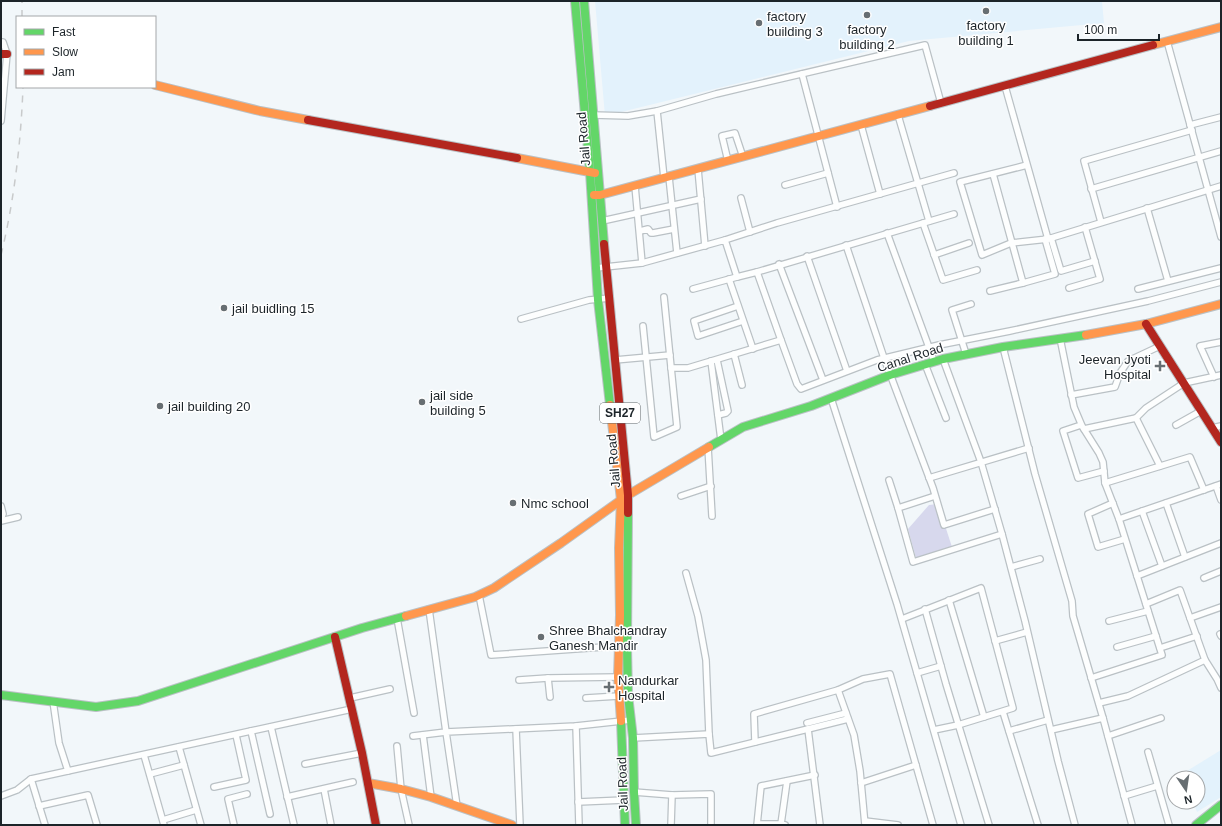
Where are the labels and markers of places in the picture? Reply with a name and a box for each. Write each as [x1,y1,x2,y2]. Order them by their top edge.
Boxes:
marker: factory building 1 [981,6,991,16]
place label: factory building 3 [767,9,823,39]
marker: factory building 2 [862,10,872,20]
marker: factory building 3 [754,18,764,28]
place label: factory building 1 [958,18,1014,48]
place label: factory building 2 [839,22,895,52]
place label: jail buidling 15 [231,301,314,316]
marker: jail buidling 15 [219,303,229,313]
place label: Jeevan Jyoti Hospital [1079,352,1151,382]
marker: Jeevan Jyoti Hospital [1154,360,1166,372]
place label: jail side building 5 [429,388,486,418]
marker: jail side building 5 [417,397,427,407]
place label: jail building 20 [167,399,250,414]
marker: jail building 20 [155,401,165,411]
place label: Nmc school [521,496,589,511]
marker: Nmc school [508,498,518,508]
place label: Shree Bhalchandray Ganesh Mandir [549,623,667,653]
marker: Shree Bhalchandray Ganesh Mandir [536,632,546,642]
place label: Nandurkar Hospital [618,673,679,703]
marker: Nandurkar Hospital [603,681,615,693]

